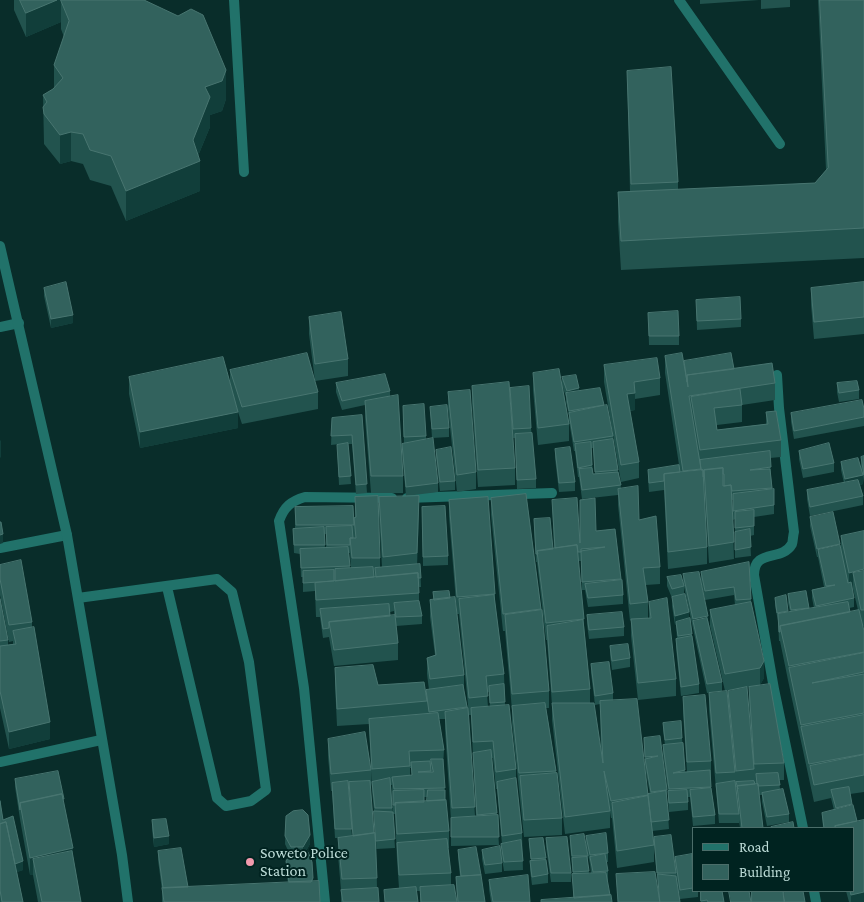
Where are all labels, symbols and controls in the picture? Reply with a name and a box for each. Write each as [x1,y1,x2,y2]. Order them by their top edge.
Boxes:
legend [692,827,854,892]
text: Road [739,839,769,855]
place label: Soweto Police Station [260,843,348,881]
marker: Soweto Police Station [244,856,256,868]
text: Building [739,864,790,880]

